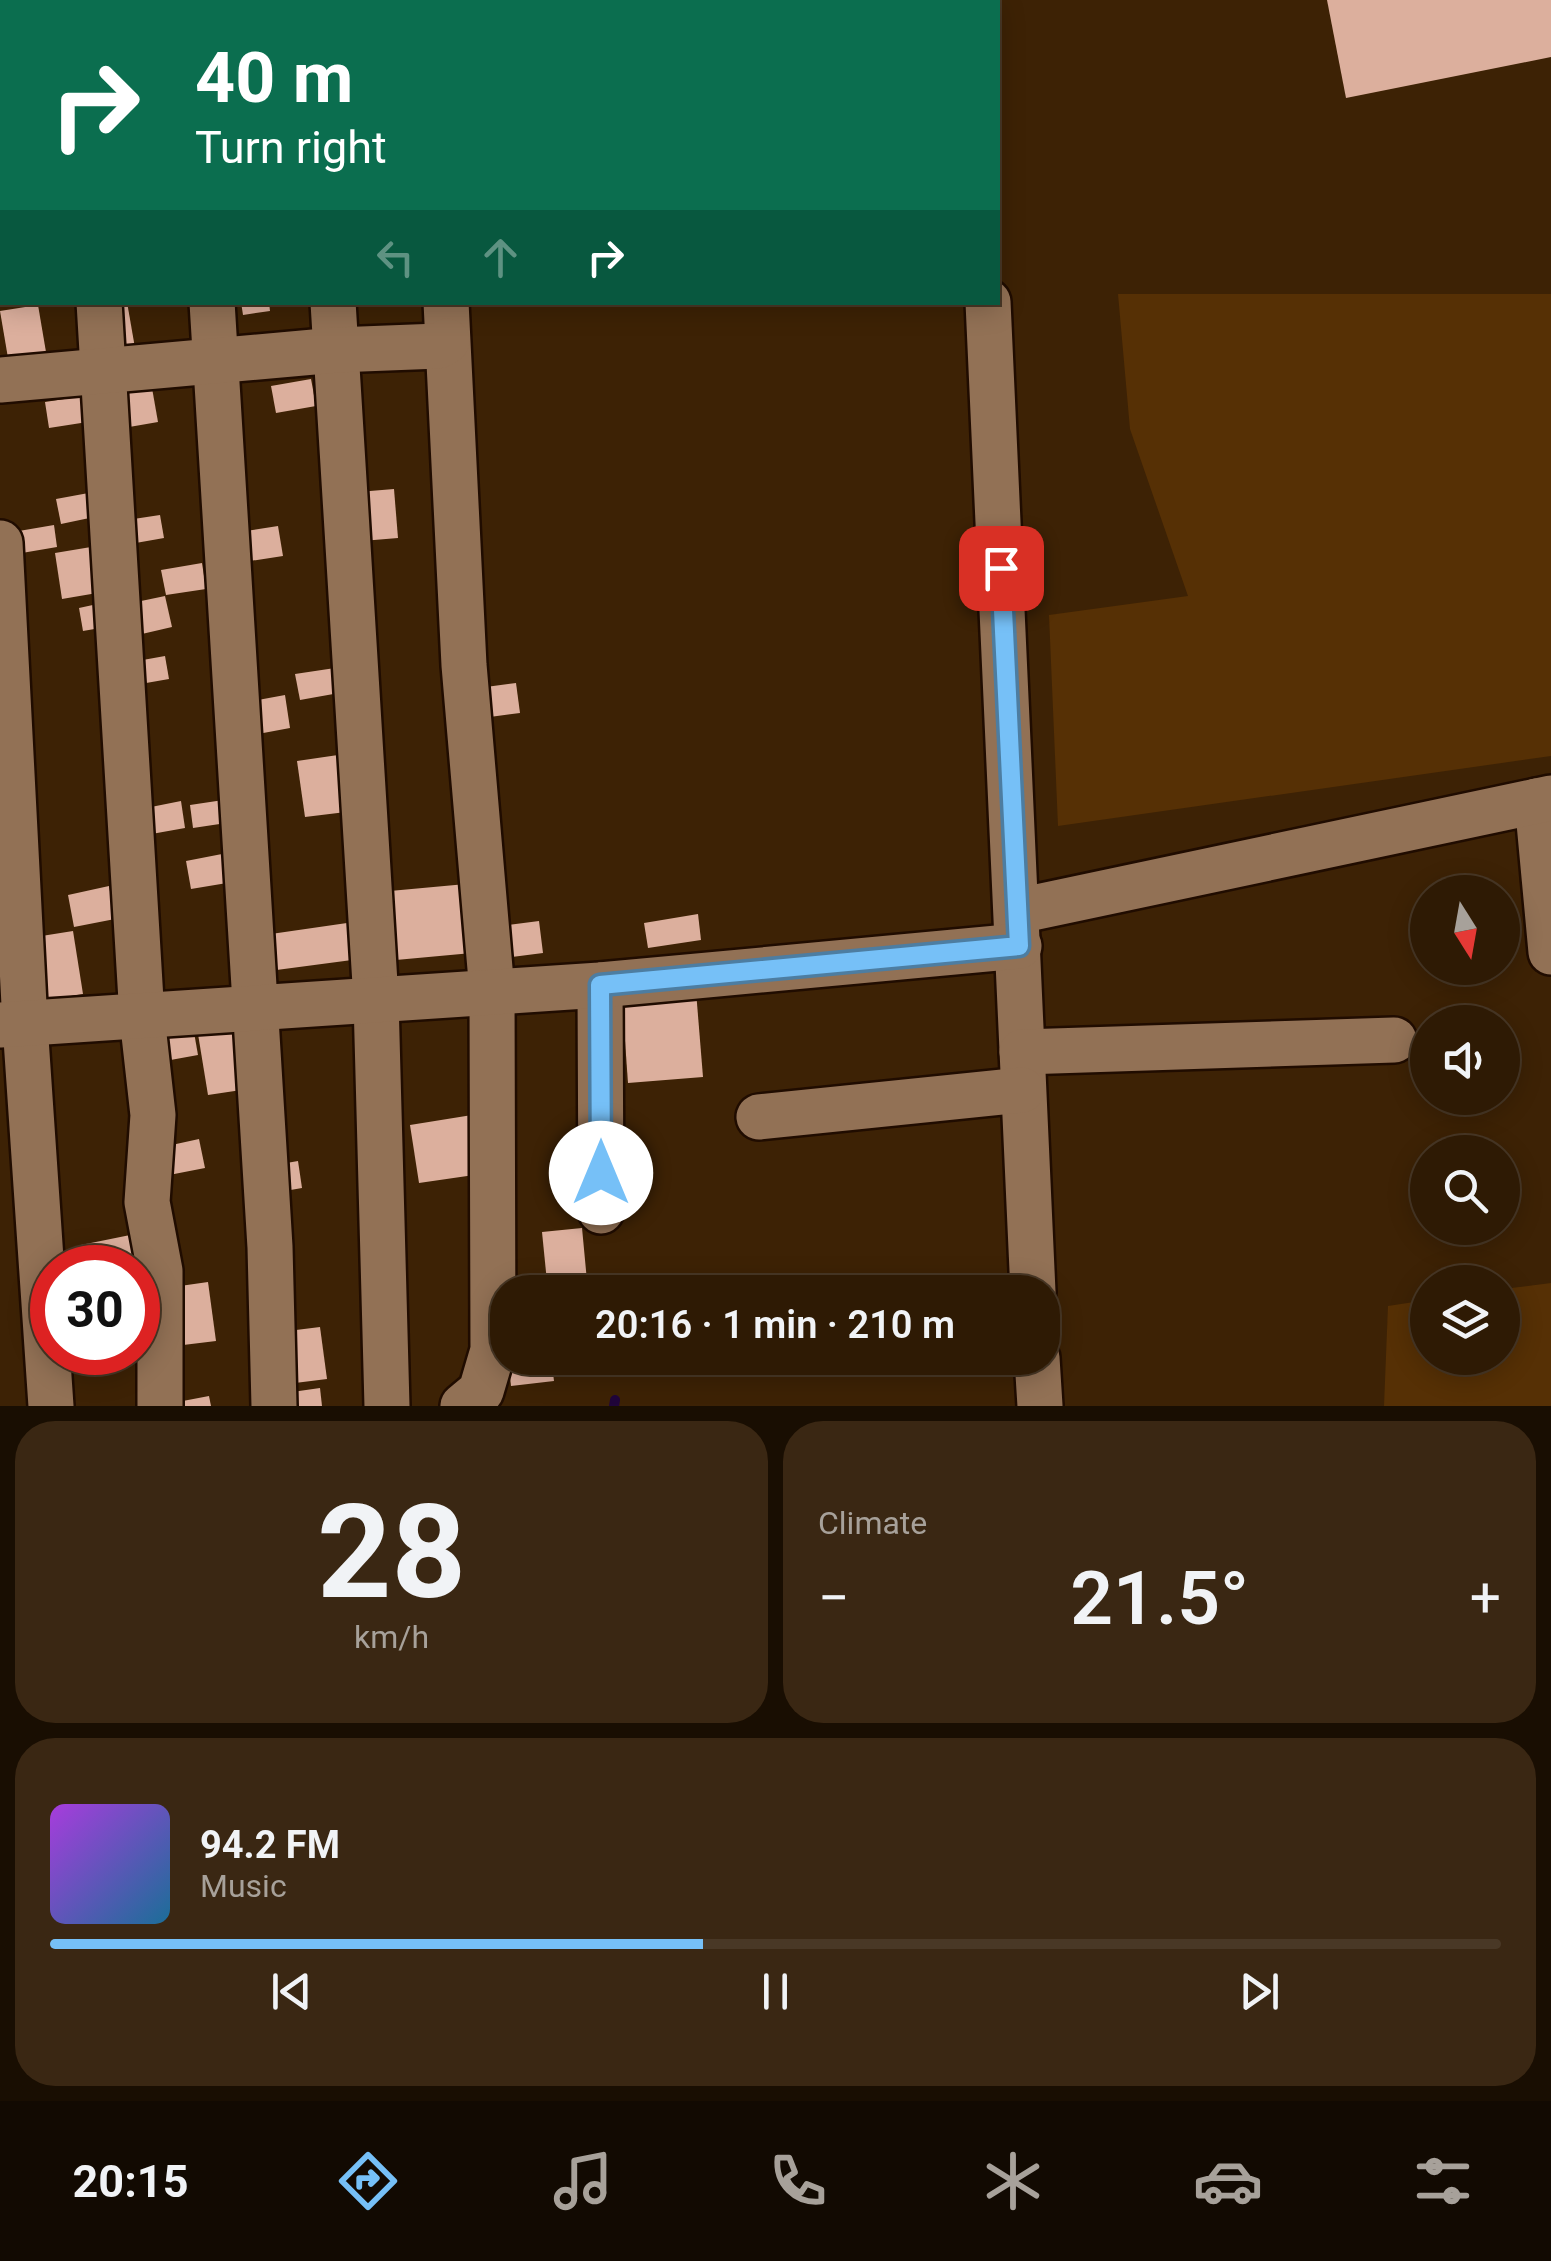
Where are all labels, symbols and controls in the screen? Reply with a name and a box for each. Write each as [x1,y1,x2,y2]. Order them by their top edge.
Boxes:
text: 40 m [195,37,353,119]
icon: right [30,40,160,170]
text: Turn right [195,121,387,174]
icon: left [368,230,423,285]
icon: ahead [473,230,528,285]
icon: right [578,230,633,285]
pin [959,526,1044,611]
icon: arrive [974,541,1029,596]
north arrow [1410,875,1520,985]
map controls [1410,875,1520,1375]
button: sound [1410,1005,1520,1115]
position arrow [549,1121,653,1225]
button: search [1410,1135,1520,1245]
speed limit sign: 30 [30,1245,160,1375]
button: layers [1410,1265,1520,1375]
text: 20:16 · 1 min · 210 m [595,1303,955,1347]
text: 28 [317,1476,466,1629]
text: Climate [818,1504,927,1542]
text: 21.5° [1070,1554,1249,1642]
text: − [818,1566,849,1630]
text: + [1470,1566,1501,1630]
text: km/h [354,1618,429,1656]
text: 94.2 FM [200,1823,340,1867]
text: Music [200,1867,287,1905]
icon: previous [264,1964,319,2019]
icon: pause [748,1964,803,2019]
icon: next [1232,1964,1287,2019]
icon: directions [333,2146,403,2216]
icon: music [548,2146,618,2216]
icon: phone [763,2146,833,2216]
icon: climate [978,2146,1048,2216]
icon: car [1193,2146,1263,2216]
icon: filters [1408,2146,1478,2216]
text: 20:15 [73,2155,188,2208]

